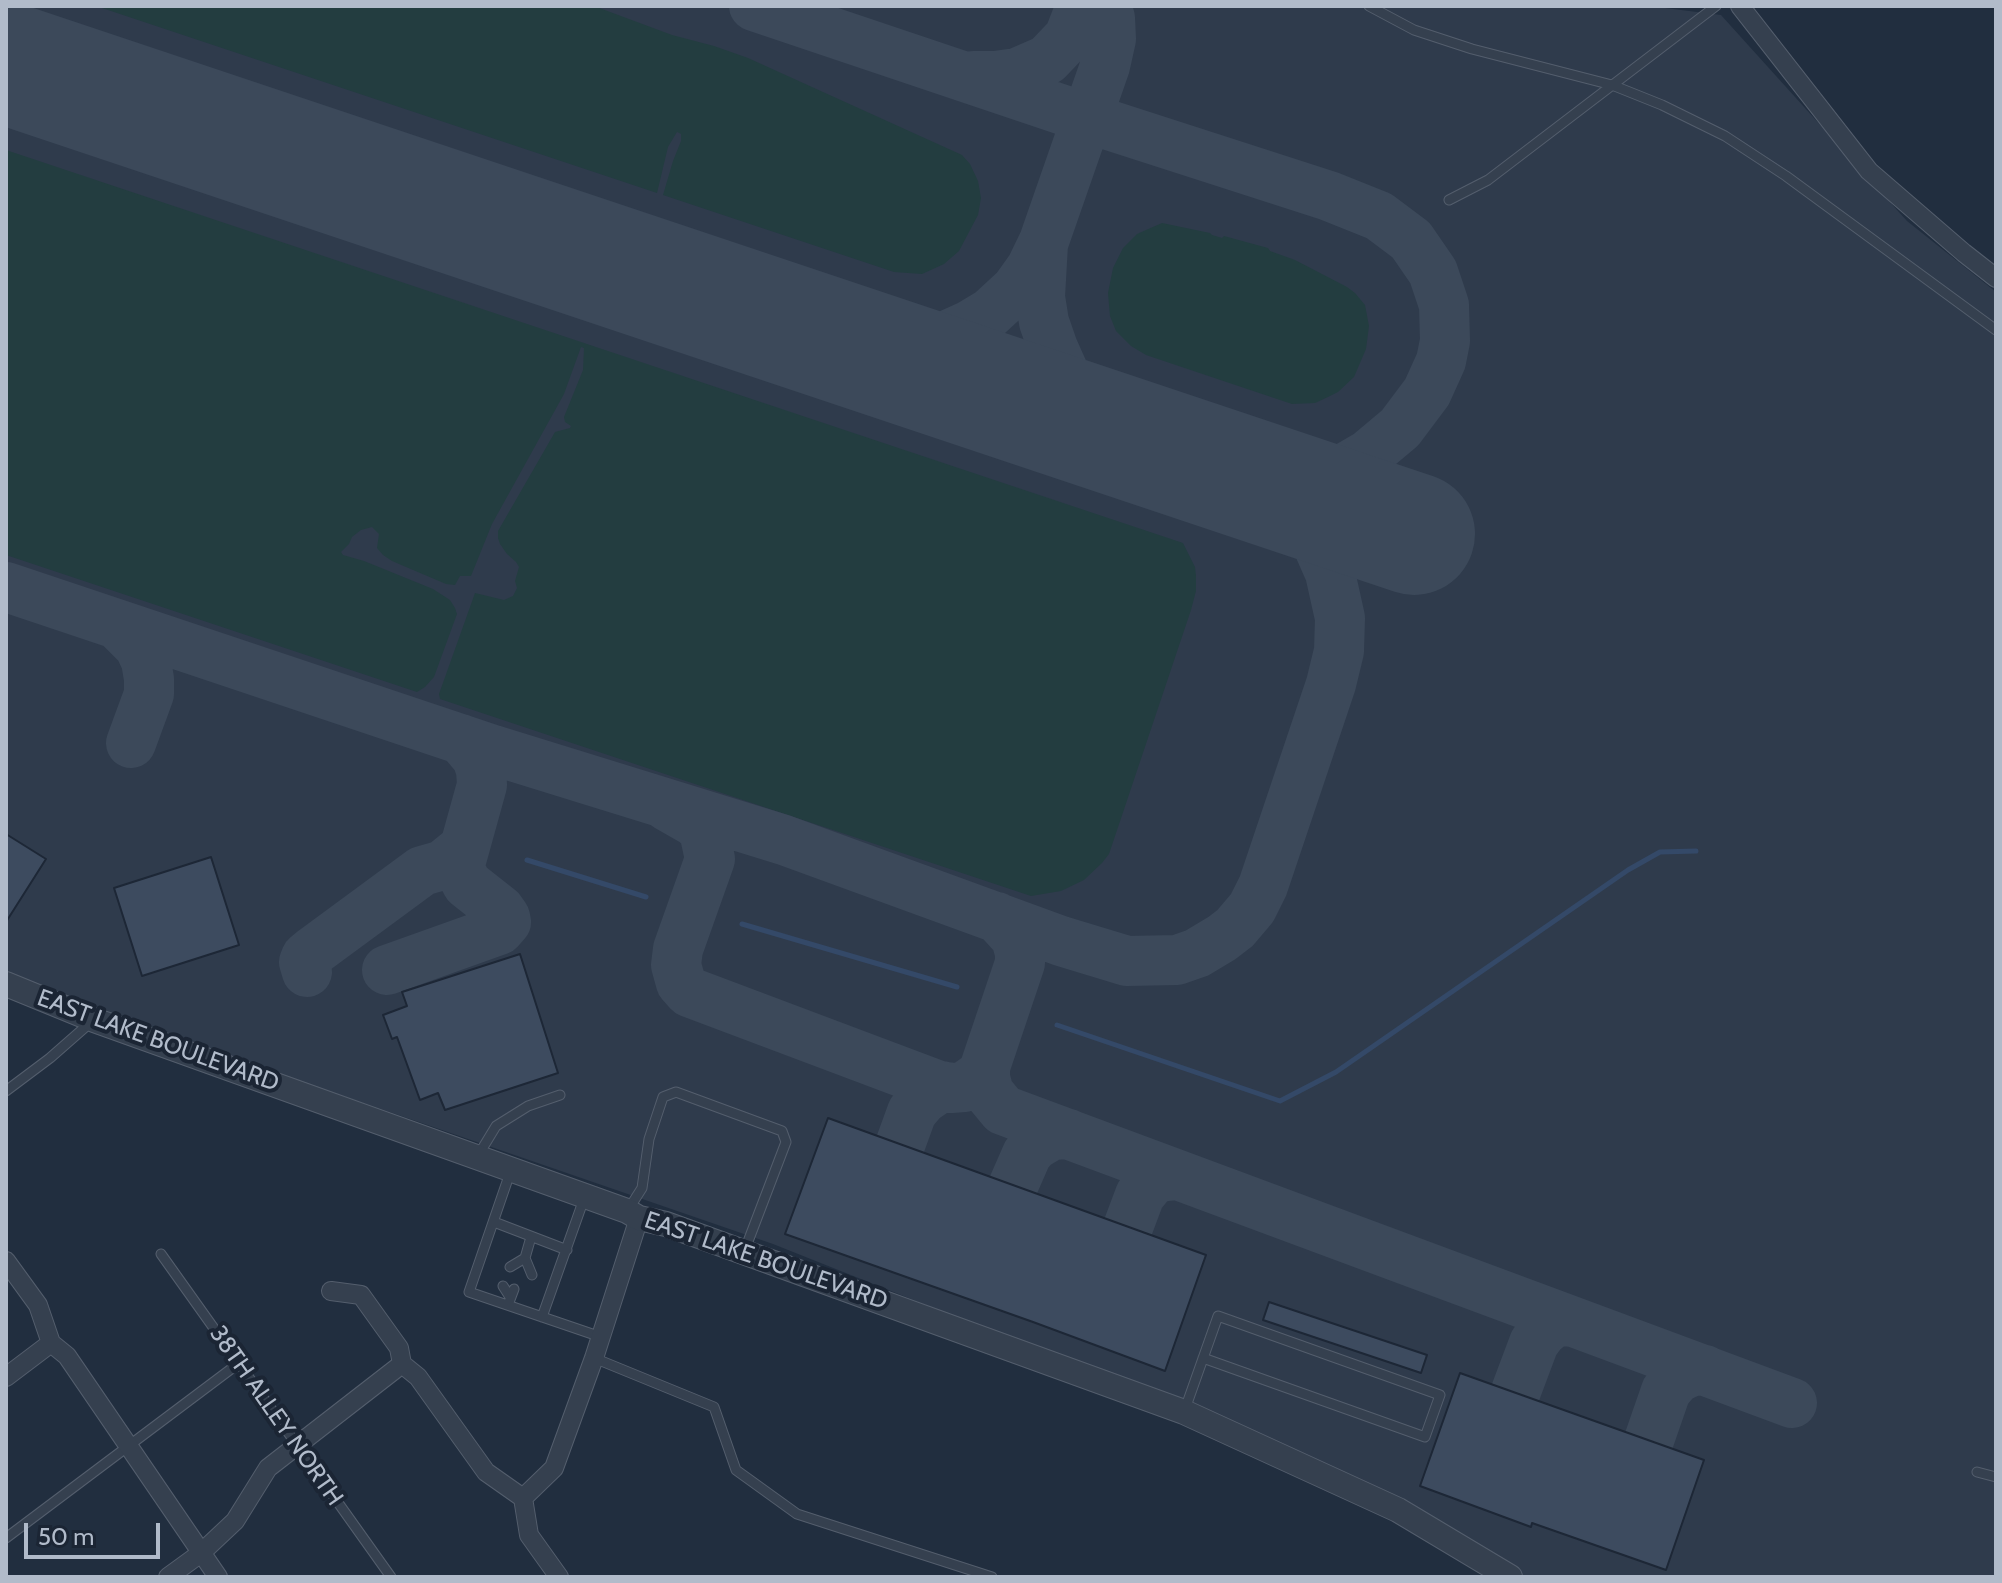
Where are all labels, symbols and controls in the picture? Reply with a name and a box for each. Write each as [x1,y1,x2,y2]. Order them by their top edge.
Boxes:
street label: EAST LAKE BOULEVARD [33,984,283,1098]
street label: EAST LAKE BOULEVARD [641,1206,891,1316]
street label: 38TH ALLEY NORTH [203,1321,349,1511]
scale bar [28,1507,164,1557]
text: 50 m [38,1522,94,1551]

